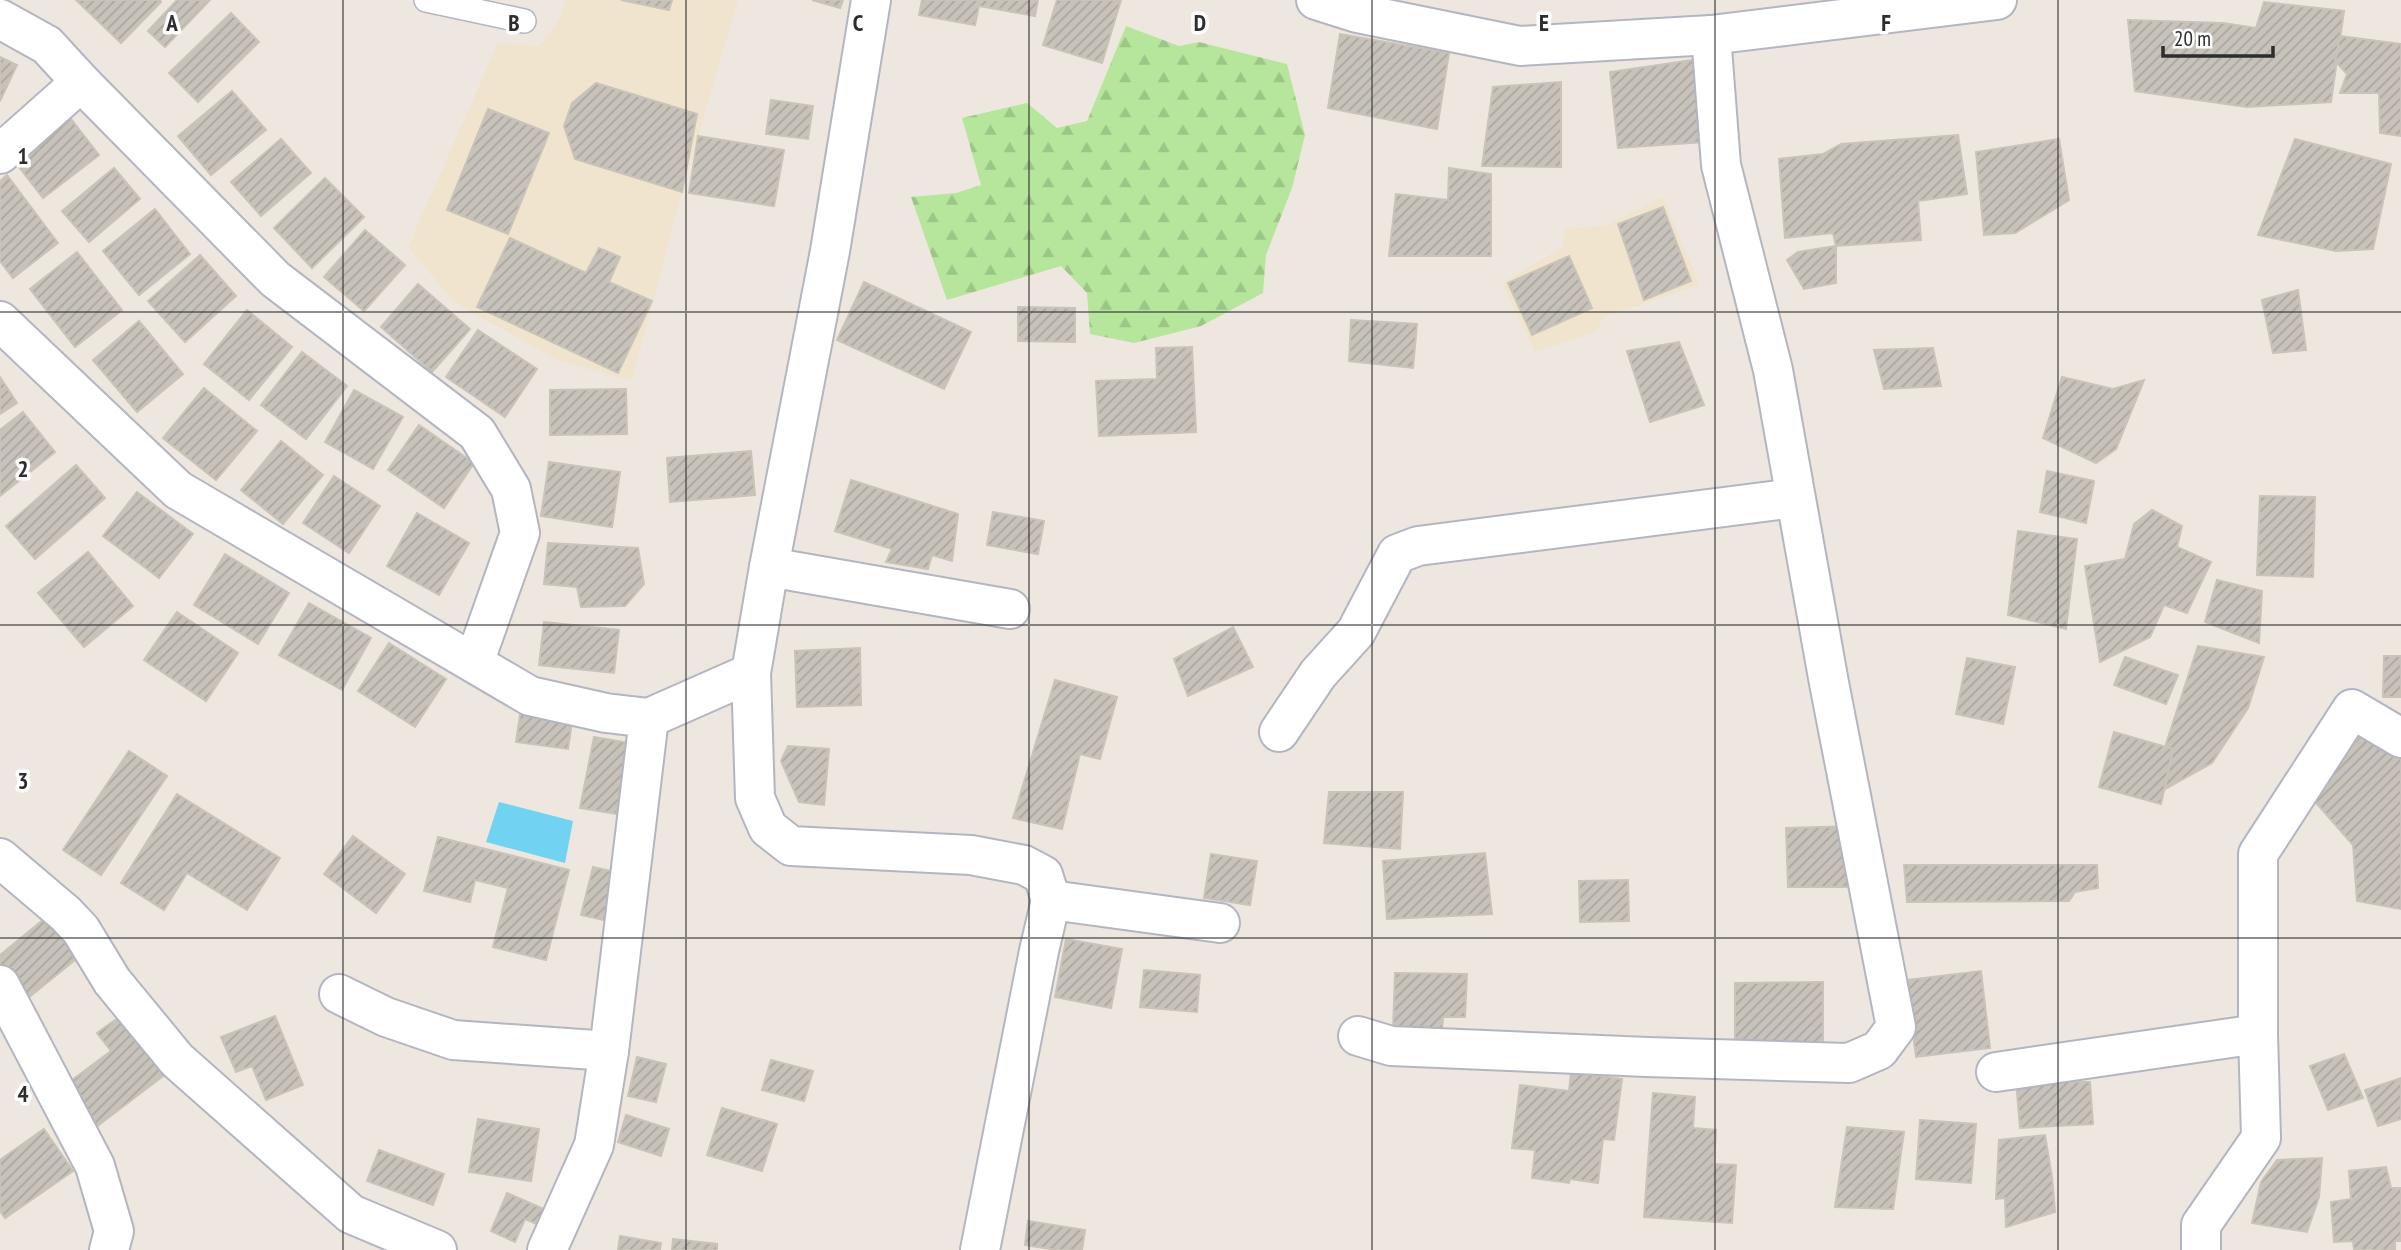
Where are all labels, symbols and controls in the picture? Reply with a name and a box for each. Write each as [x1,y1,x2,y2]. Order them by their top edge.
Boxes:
text: A [165,8,178,37]
text: B [508,8,520,37]
text: C [853,8,864,37]
text: D [1194,8,1206,37]
text: E [1539,8,1549,37]
text: F [1881,8,1891,37]
scale bar [2163,14,2273,58]
text: 20 m [2174,25,2211,52]
text: 1 [18,141,29,170]
text: 2 [18,454,29,483]
text: 3 [18,766,29,795]
text: 4 [18,1079,29,1108]

